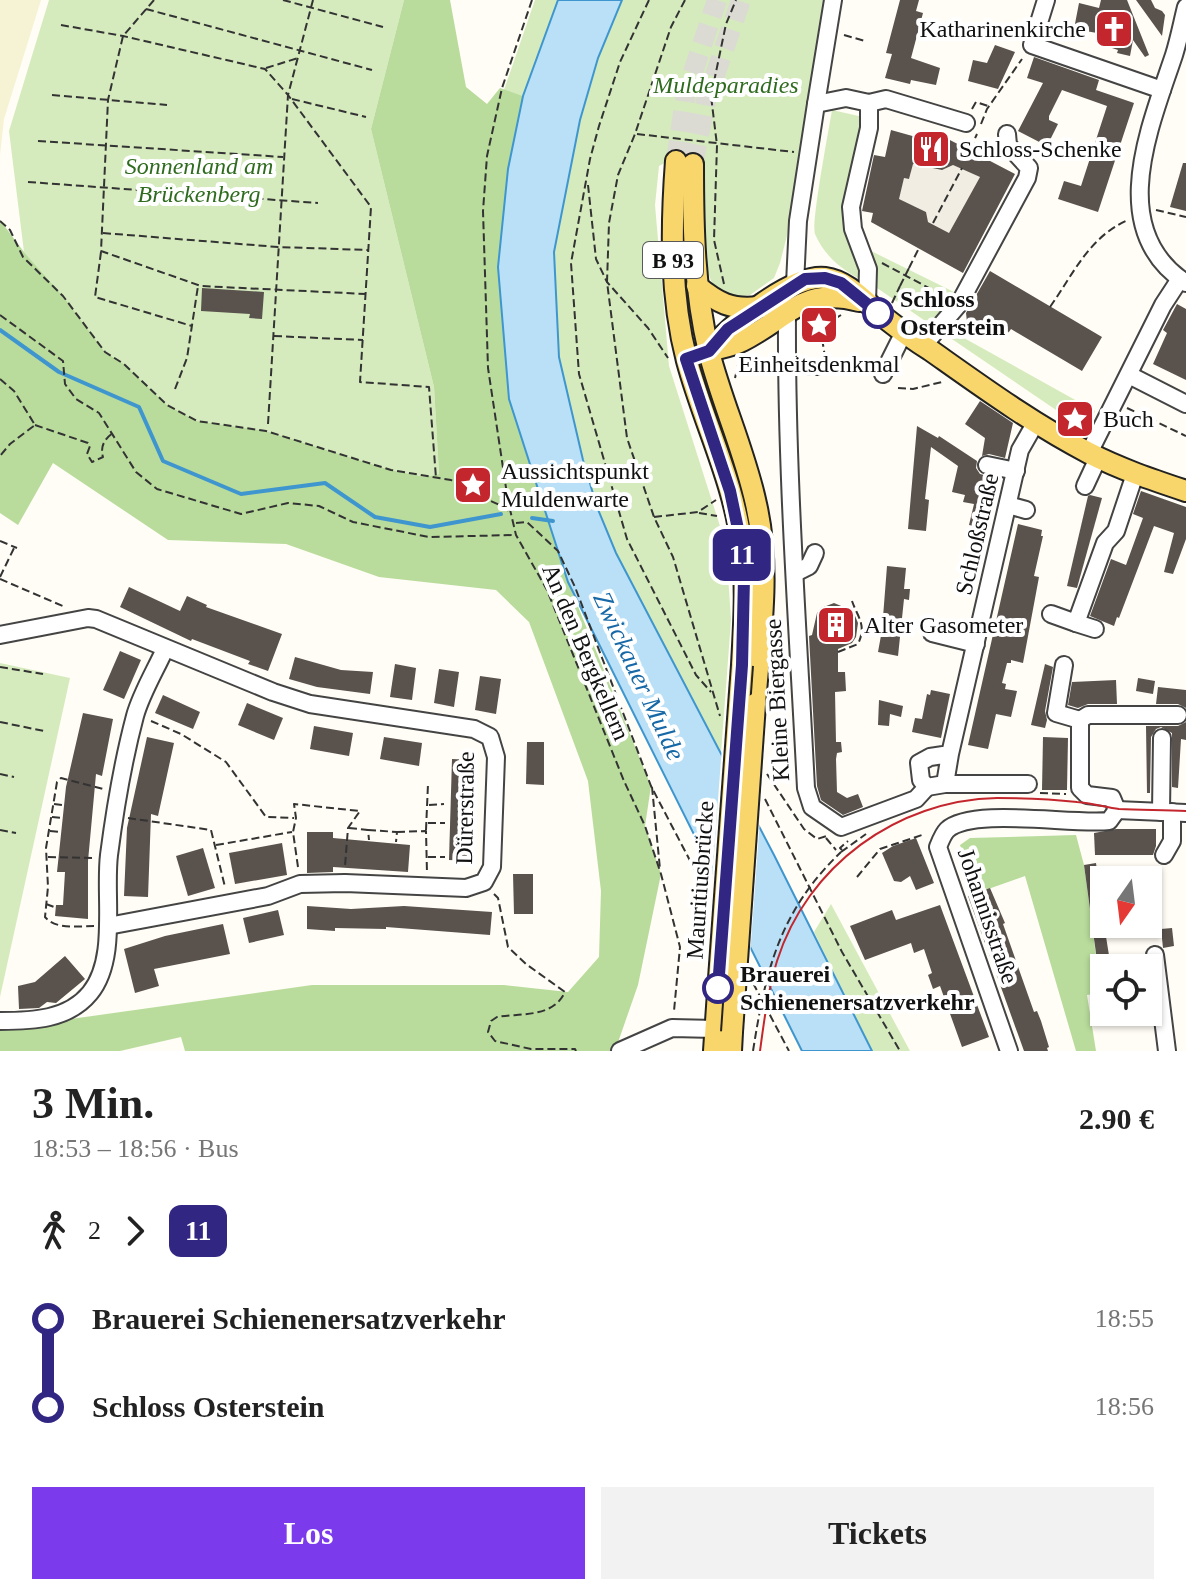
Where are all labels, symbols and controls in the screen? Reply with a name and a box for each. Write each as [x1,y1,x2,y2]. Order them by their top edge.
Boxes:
church icon: Katharinenkirche [1093,8,1135,50]
place label: Katharinenkirche [919,16,1086,42]
park label: Muldeparadies [652,72,799,98]
restaurant icon: Schloss-Schenke [910,128,952,170]
place label: Schloss-Schenke [959,136,1122,162]
park label: Sonnenland am Brückenberg [125,153,273,207]
road number: B 93 [643,242,703,278]
place label: Schloss Osterstein [900,286,1005,340]
marker: Schloss Osterstein [863,298,893,328]
place icon: Einheitsdenkmal [798,304,840,346]
place label: Einheitsdenkmal [738,351,900,377]
place icon: Buch [1054,398,1096,440]
place label: Buch [1103,406,1154,432]
place label: Aussichtspunkt Muldenwarte [501,458,649,512]
place icon: Aussichtspunkt Muldenwarte [452,464,494,506]
street label: Schloßstraße [950,471,1004,597]
line badge: 11 [706,529,778,581]
text: 11 [729,539,755,570]
street label: An den Bergkellern [537,560,635,744]
water label: Zwickauer Mulde [587,587,691,765]
building icon: Alter Gasometer [815,604,857,646]
place label: Alter Gasometer [864,612,1023,638]
street label: Kleine Biergasse [760,618,794,782]
street label: Dürerstraße [451,751,479,865]
street label: Mauritiusbrücke [681,800,719,960]
street label: Johannisstraße [953,845,1023,987]
north arrow [1090,866,1162,938]
map controls [1090,866,1162,1026]
button: locate [1090,954,1162,1026]
place label: Brauerei Schienenersatzverkehr [740,961,975,1015]
marker: Brauerei Schienenersatzverkehr [703,973,733,1003]
text: 3 Min. [32,1079,154,1128]
text: 2.90 € [1079,1102,1154,1135]
text: 18:53 – 18:56 · Bus [32,1134,239,1163]
icon: walk [32,1209,76,1253]
icon: forward [113,1209,157,1253]
text: 11 [185,1215,211,1246]
text: 2 [88,1216,101,1245]
text: Brauerei Schienenersatzverkehr [92,1302,506,1335]
text: 18:55 [1095,1304,1154,1333]
text: Schloss Osterstein [92,1390,325,1423]
text: 18:56 [1095,1392,1154,1421]
button: Los [32,1487,585,1579]
button: Tickets [601,1487,1154,1579]

